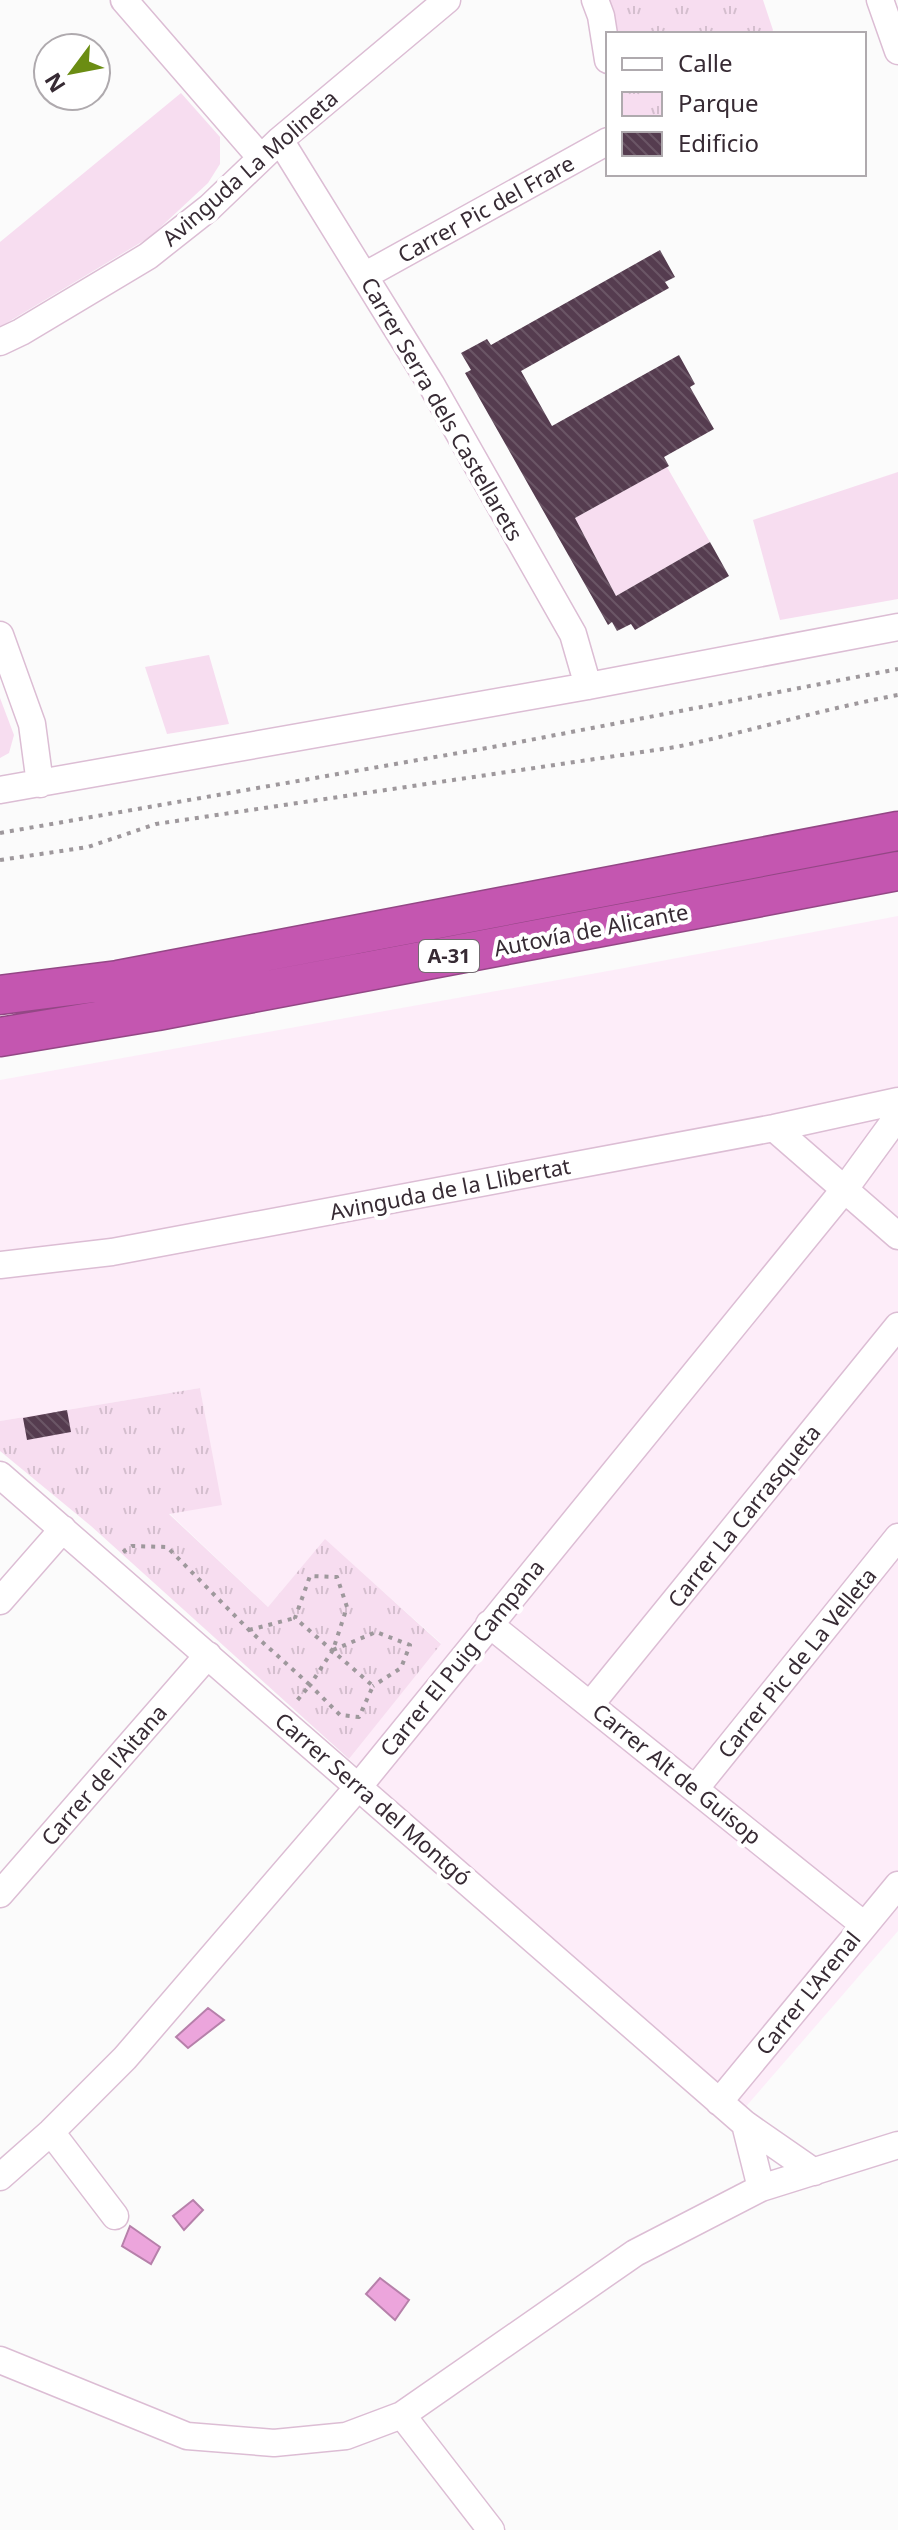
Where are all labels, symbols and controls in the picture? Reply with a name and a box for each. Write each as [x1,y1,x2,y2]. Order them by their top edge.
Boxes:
north arrow [32,32,112,112]
legend [606,32,866,176]
text: Calle [678,46,733,79]
text: N [37,68,72,99]
street label: Avinguda La Molineta [155,83,344,252]
text: Parque [678,86,759,119]
text: Edificio [678,126,759,159]
street label: Carrer Pic del Frare [392,147,579,269]
street label: Carrer Serra dels Castellarets [355,271,531,546]
street label: Autovía de Alicante [491,895,691,963]
road number: A-31 [419,940,479,972]
street label: Avinguda de la Llibertat [327,1150,573,1226]
street label: Carrer La Carrasqueta [660,1418,826,1613]
street label: Carrer El Puig Campana [372,1553,550,1762]
street label: Carrer Pic de La Velleta [710,1561,882,1764]
street label: Carrer Alt de Guisop [587,1696,768,1851]
street label: Carrer de l'Aitana [34,1697,173,1851]
street label: Carrer Serra del Montgó [269,1705,478,1892]
street label: Carrer L'Arenal [748,1924,866,2061]

